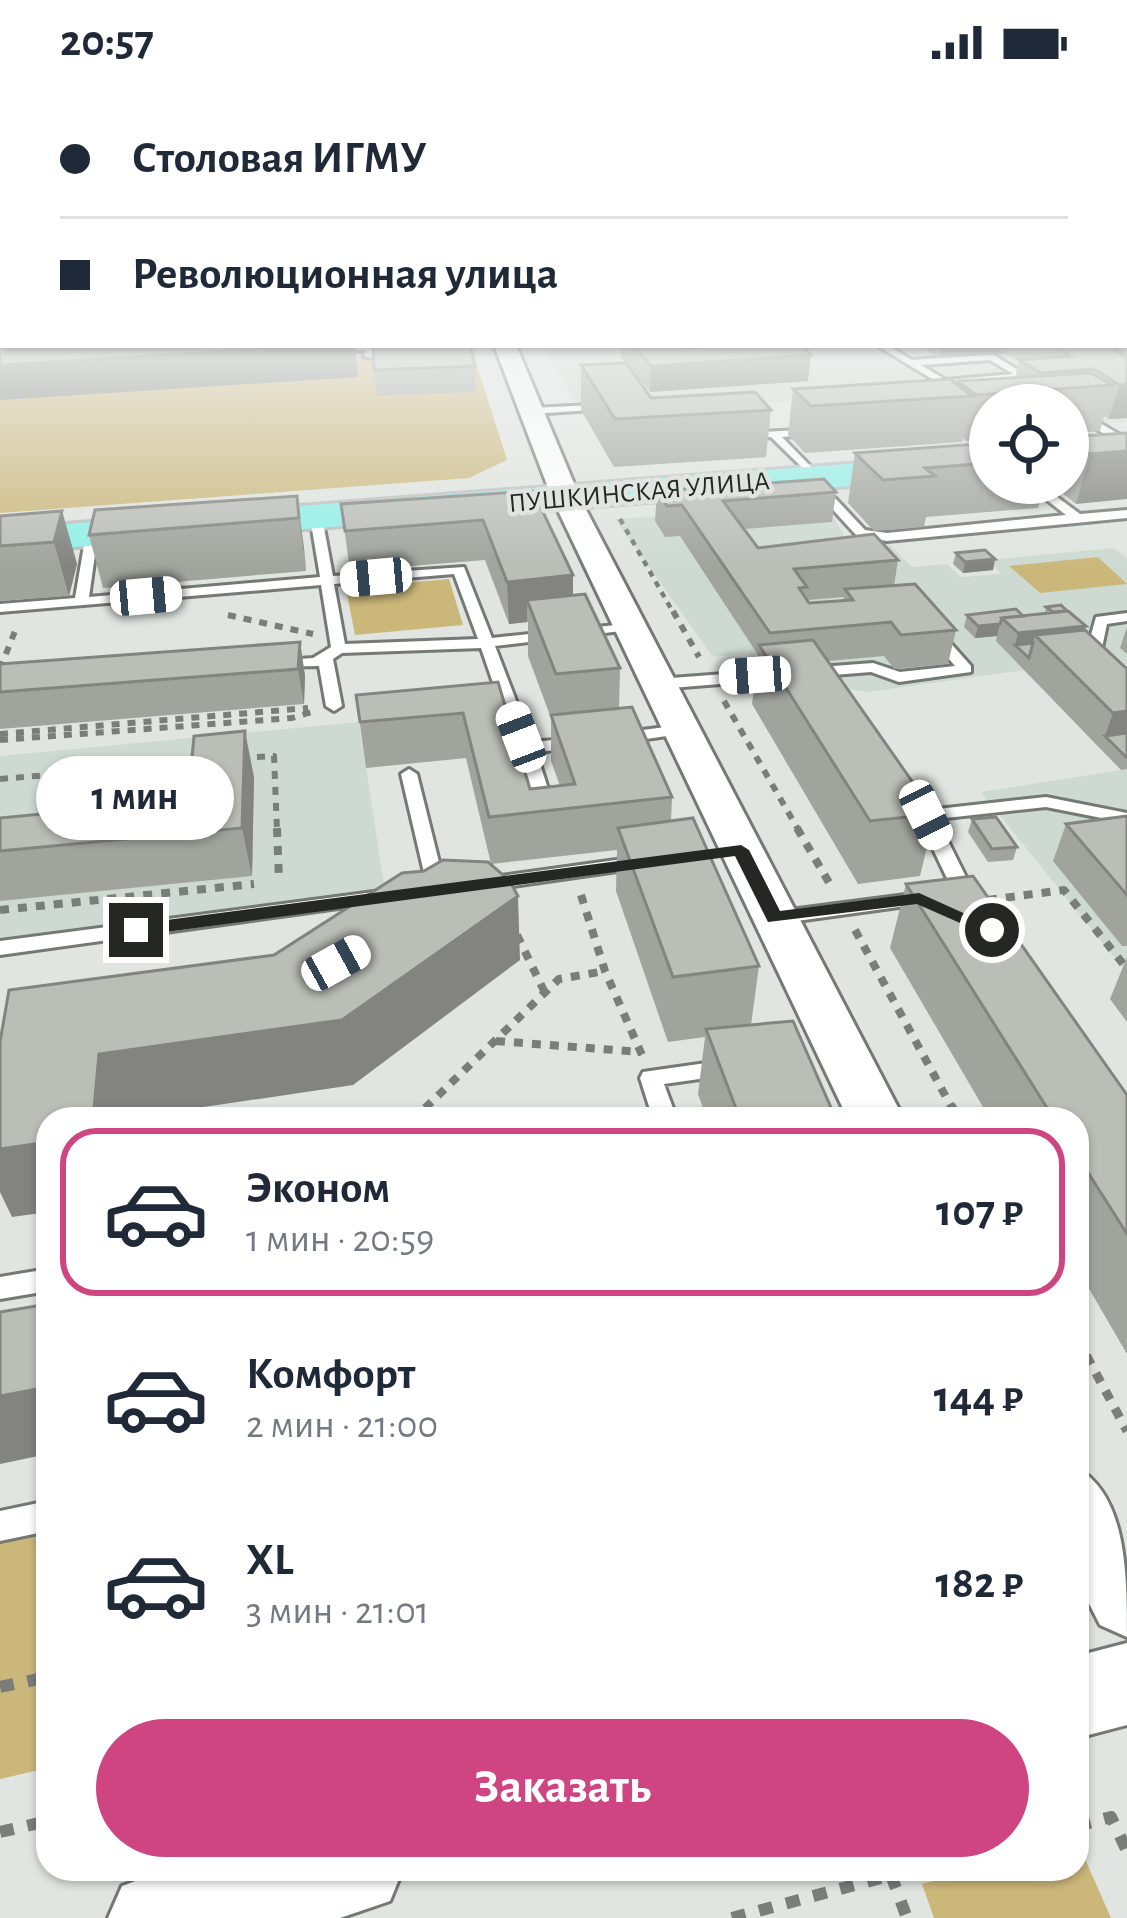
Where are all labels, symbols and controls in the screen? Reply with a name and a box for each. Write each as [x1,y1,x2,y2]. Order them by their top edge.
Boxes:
text: 20:57 [60,19,154,64]
text: Столовая ИГМУ [132,136,427,181]
text: Революционная улица [132,252,558,297]
map controls [969,384,1089,504]
button: locate [969,384,1089,504]
street label: ПУШКИНСКАЯ УЛИЦА [507,467,771,517]
car [339,556,413,598]
car [109,575,183,617]
car [718,655,792,695]
car [491,697,551,777]
callout: 1 мин [37,756,235,840]
car [894,775,958,855]
text: 1 мин [92,778,178,817]
route end [109,903,163,957]
route start [965,903,1019,957]
car [296,930,376,996]
icon: car [102,1158,210,1266]
text: Эконом [246,1166,390,1211]
text: 107 ₽ [936,1189,1023,1234]
text: 1 мин · 20:59 [246,1220,434,1259]
icon: car [102,1344,210,1452]
text: Комфорт [246,1352,415,1397]
text: 144 ₽ [934,1375,1023,1420]
text: 2 мин · 21:00 [246,1406,438,1445]
icon: car [102,1530,210,1638]
text: XL [246,1538,294,1583]
text: 182 ₽ [936,1561,1023,1606]
text: 3 мин · 21:01 [246,1592,429,1631]
button: Заказать [96,1719,1029,1857]

